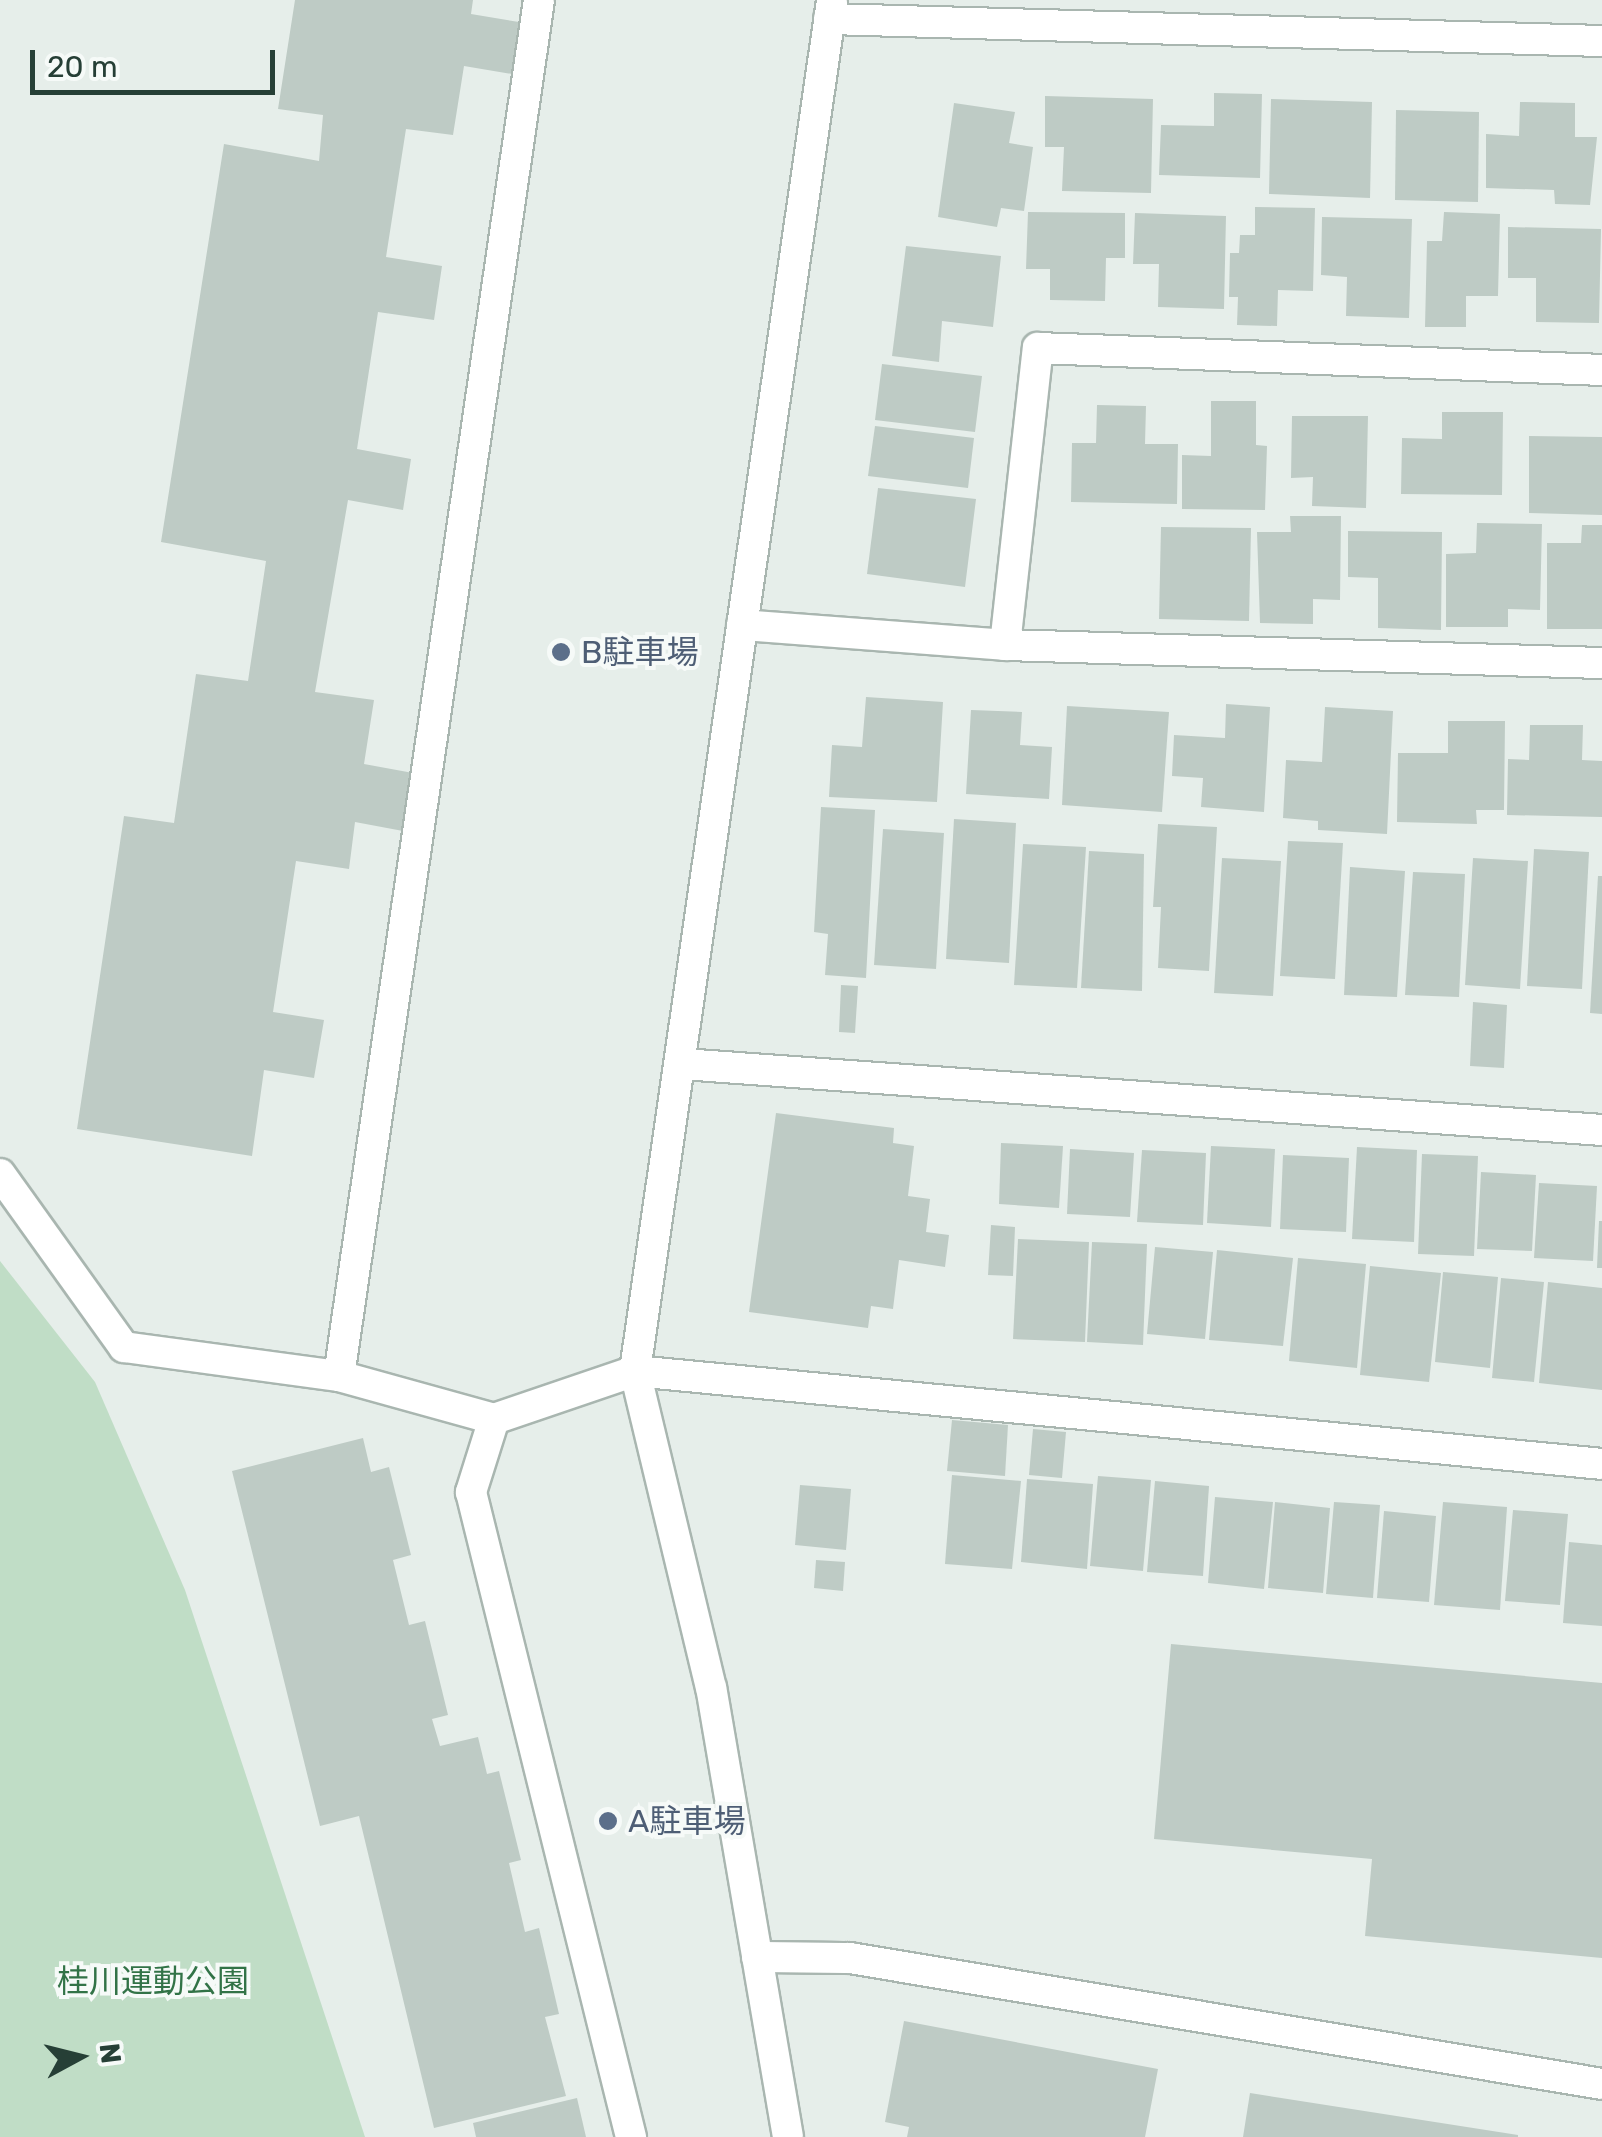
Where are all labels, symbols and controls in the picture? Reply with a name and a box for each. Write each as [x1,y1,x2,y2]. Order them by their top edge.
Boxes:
scale bar [35,30,280,92]
text: 20 m [47,49,118,85]
place label: B駐車場 [581,633,698,671]
marker: B駐車場 [550,641,572,663]
place label: A駐車場 [628,1802,745,1840]
marker: A駐車場 [597,1810,619,1832]
park label: 桂川運動公園 [57,1962,249,2000]
north arrow [30,2007,130,2107]
text: N [93,2041,128,2065]

